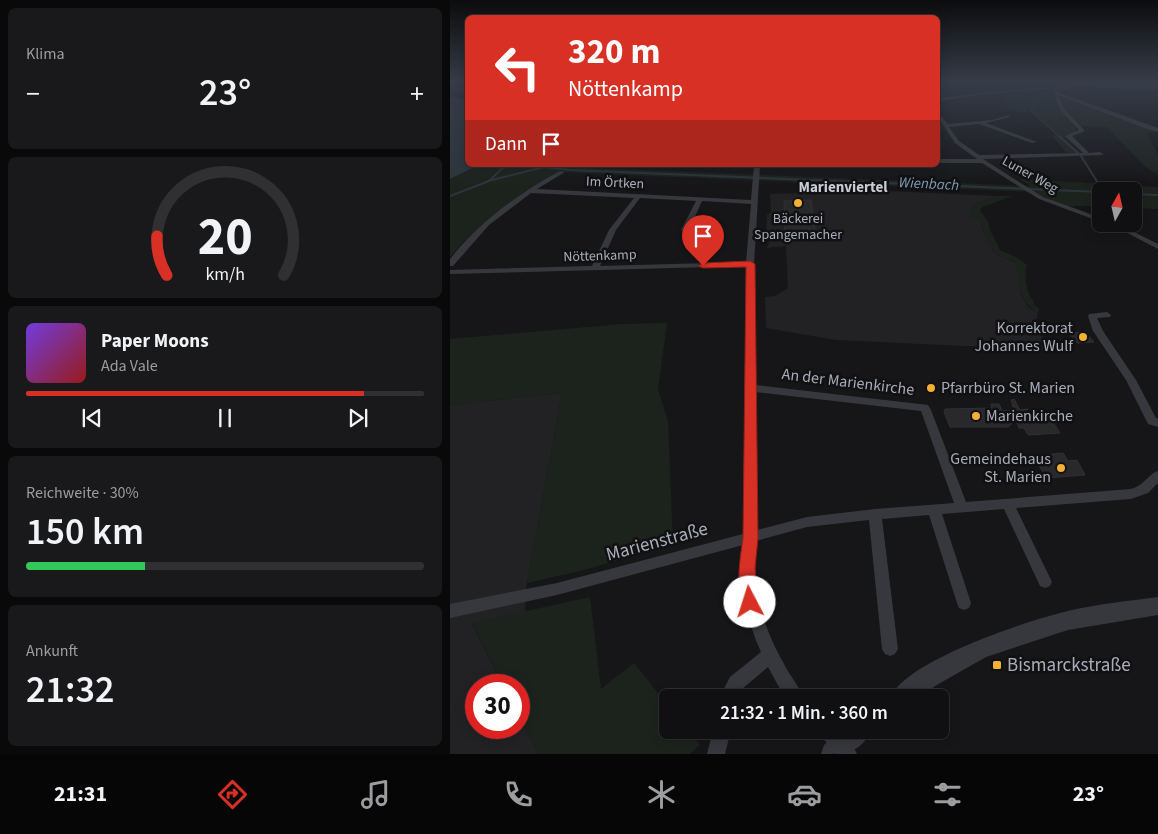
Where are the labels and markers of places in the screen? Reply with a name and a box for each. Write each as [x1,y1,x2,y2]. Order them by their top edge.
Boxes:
marker: Bäckerei Spangemacher [792,197,804,209]
place label: Bäckerei Spangemacher [754,209,842,245]
pin [682,215,724,266]
place label: Korrektorat Johannes Wulf [975,317,1074,357]
marker: Korrektorat Johannes Wulf [1077,331,1089,343]
place label: Pfarrbüro St. Marien [941,377,1075,399]
marker: Pfarrbüro St. Marien [925,382,937,394]
place label: Marienkirche [986,405,1073,427]
marker: Marienkirche [970,410,982,422]
place label: Gemeindehaus St. Marien [950,448,1051,488]
marker: Gemeindehaus St. Marien [1055,462,1067,474]
place label: Bismarckstraße [1007,652,1131,679]
marker: Bismarckstraße [991,659,1003,671]

